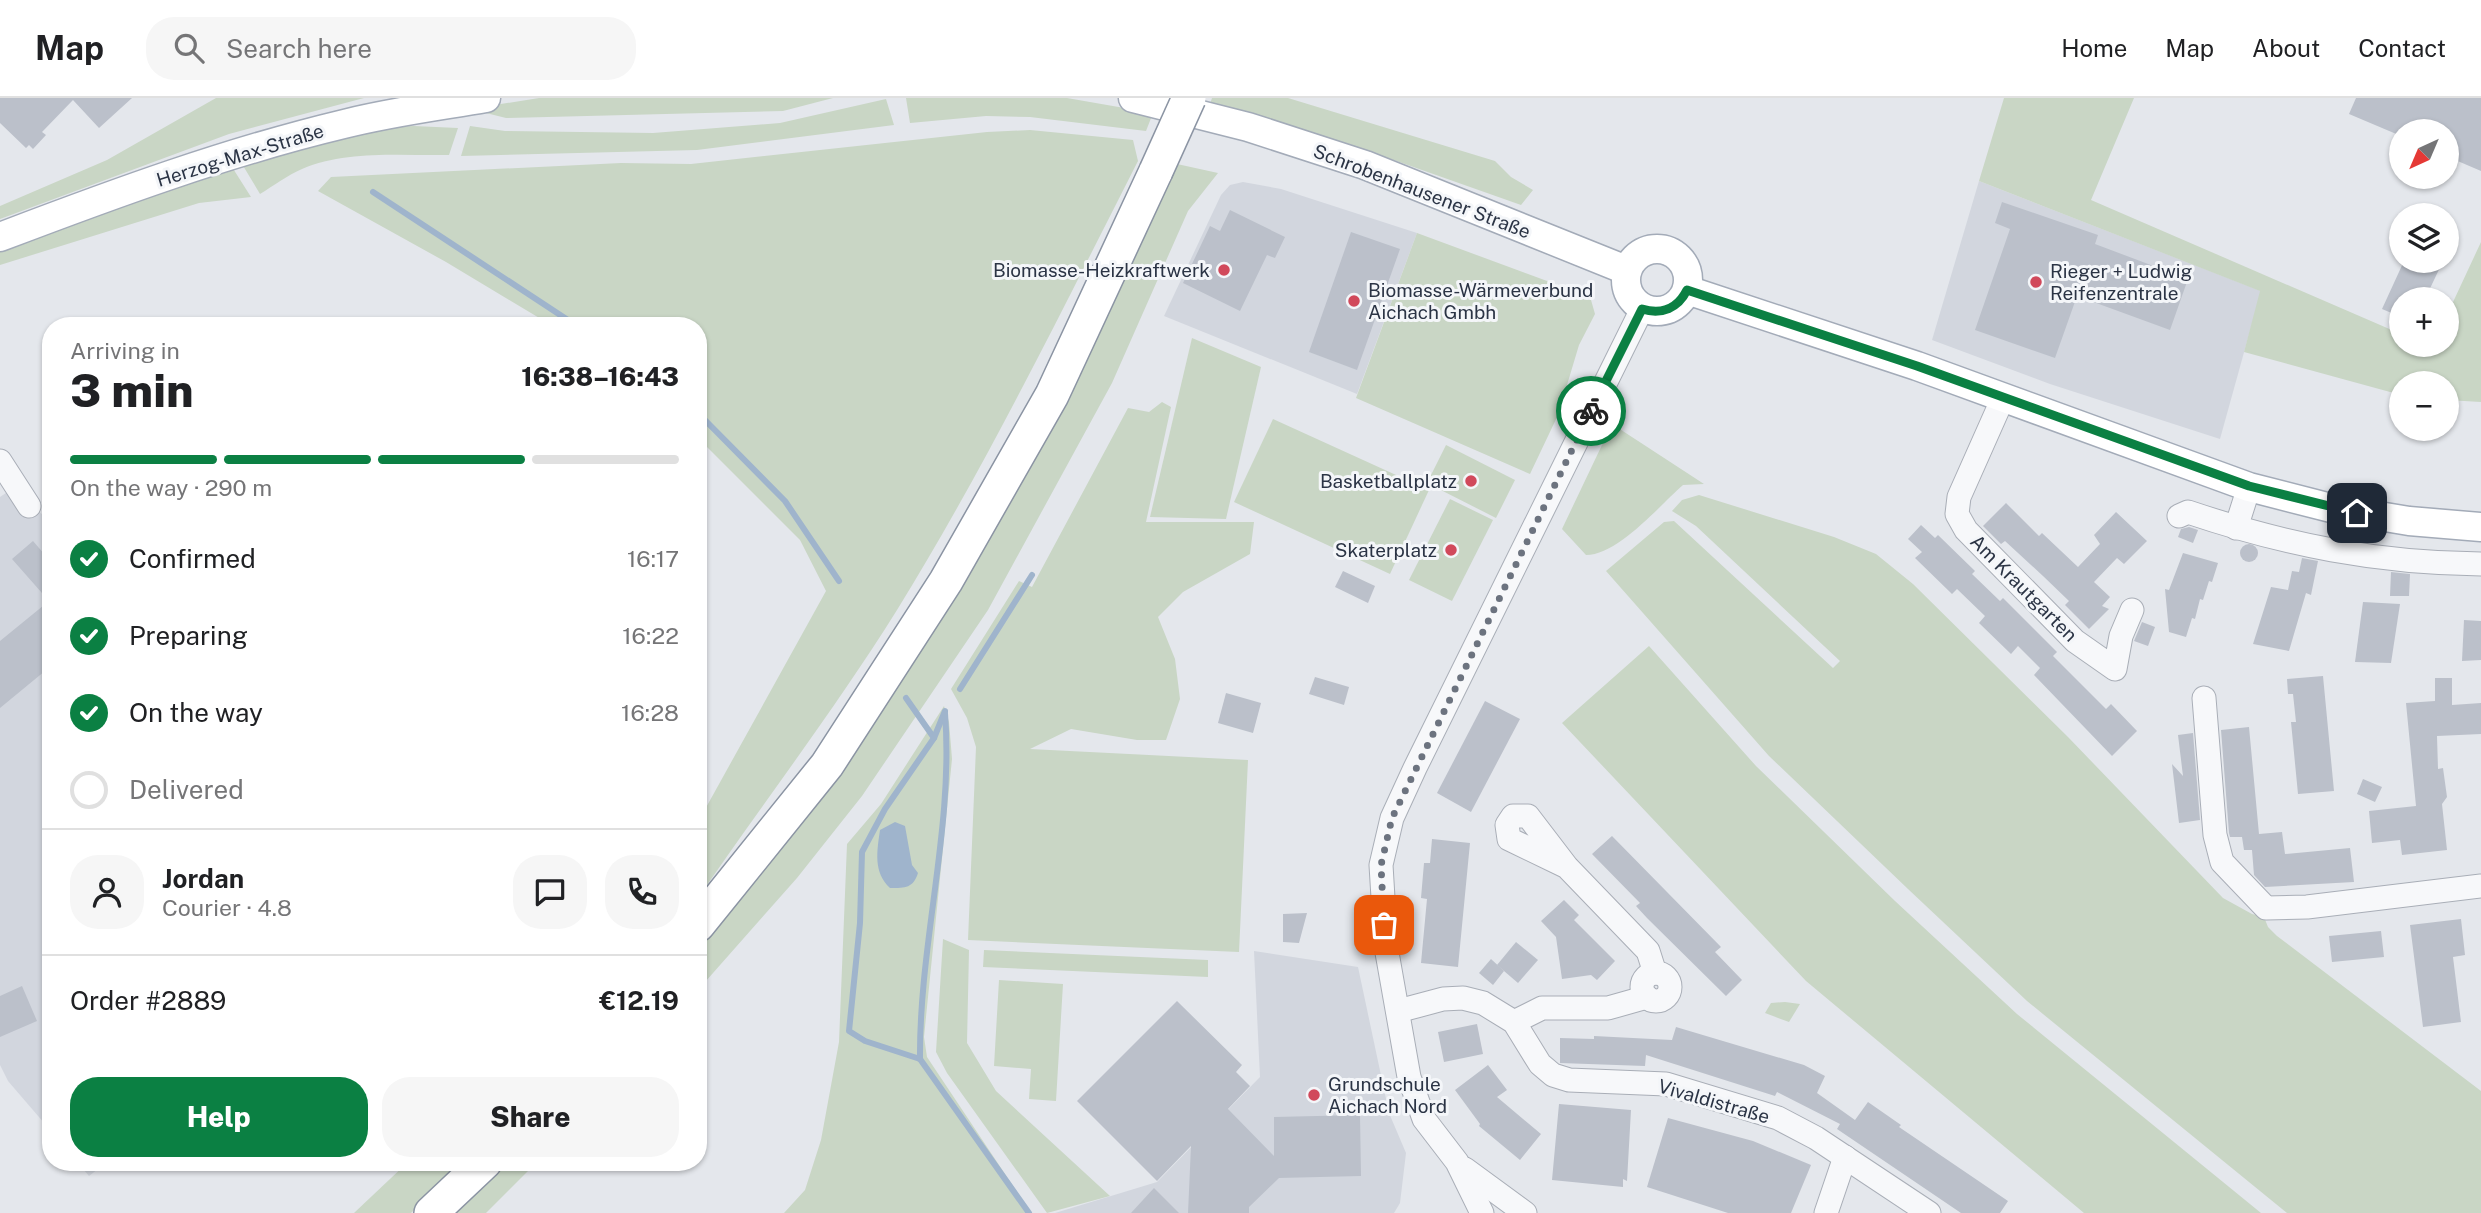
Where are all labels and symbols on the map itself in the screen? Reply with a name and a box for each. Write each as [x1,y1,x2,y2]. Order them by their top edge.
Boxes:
street label: Herzog-Max-Straße [154,119,326,191]
north arrow [2389,119,2459,189]
street label: Schrobenhausener Straße [1310,139,1534,243]
place label: Biomasse-Heizkraftwerk [993,259,1210,281]
place label: Rieger + Ludwig Reifenzentrale [2050,260,2192,304]
marker: Biomasse-Heizkraftwerk [1216,262,1232,278]
marker: Rieger + Ludwig Reifenzentrale [2028,274,2044,290]
place label: Biomasse-Wärmeverbund Aichach Gmbh [1368,279,1593,323]
marker: Biomasse-Wärmeverbund Aichach Gmbh [1346,293,1362,309]
courier [1556,376,1626,446]
place label: Basketballplatz [1320,470,1457,492]
marker: Basketballplatz [1463,473,1479,489]
pin [2327,483,2387,543]
street label: Am Krautgarten [1966,530,2082,646]
place label: Skaterplatz [1335,539,1437,561]
marker: Skaterplatz [1443,542,1459,558]
pin [1354,895,1414,955]
place label: Grundschule Aichach Nord [1328,1073,1447,1117]
street label: Vivaldistraße [1656,1075,1772,1127]
marker: Grundschule Aichach Nord [1306,1087,1322,1103]

